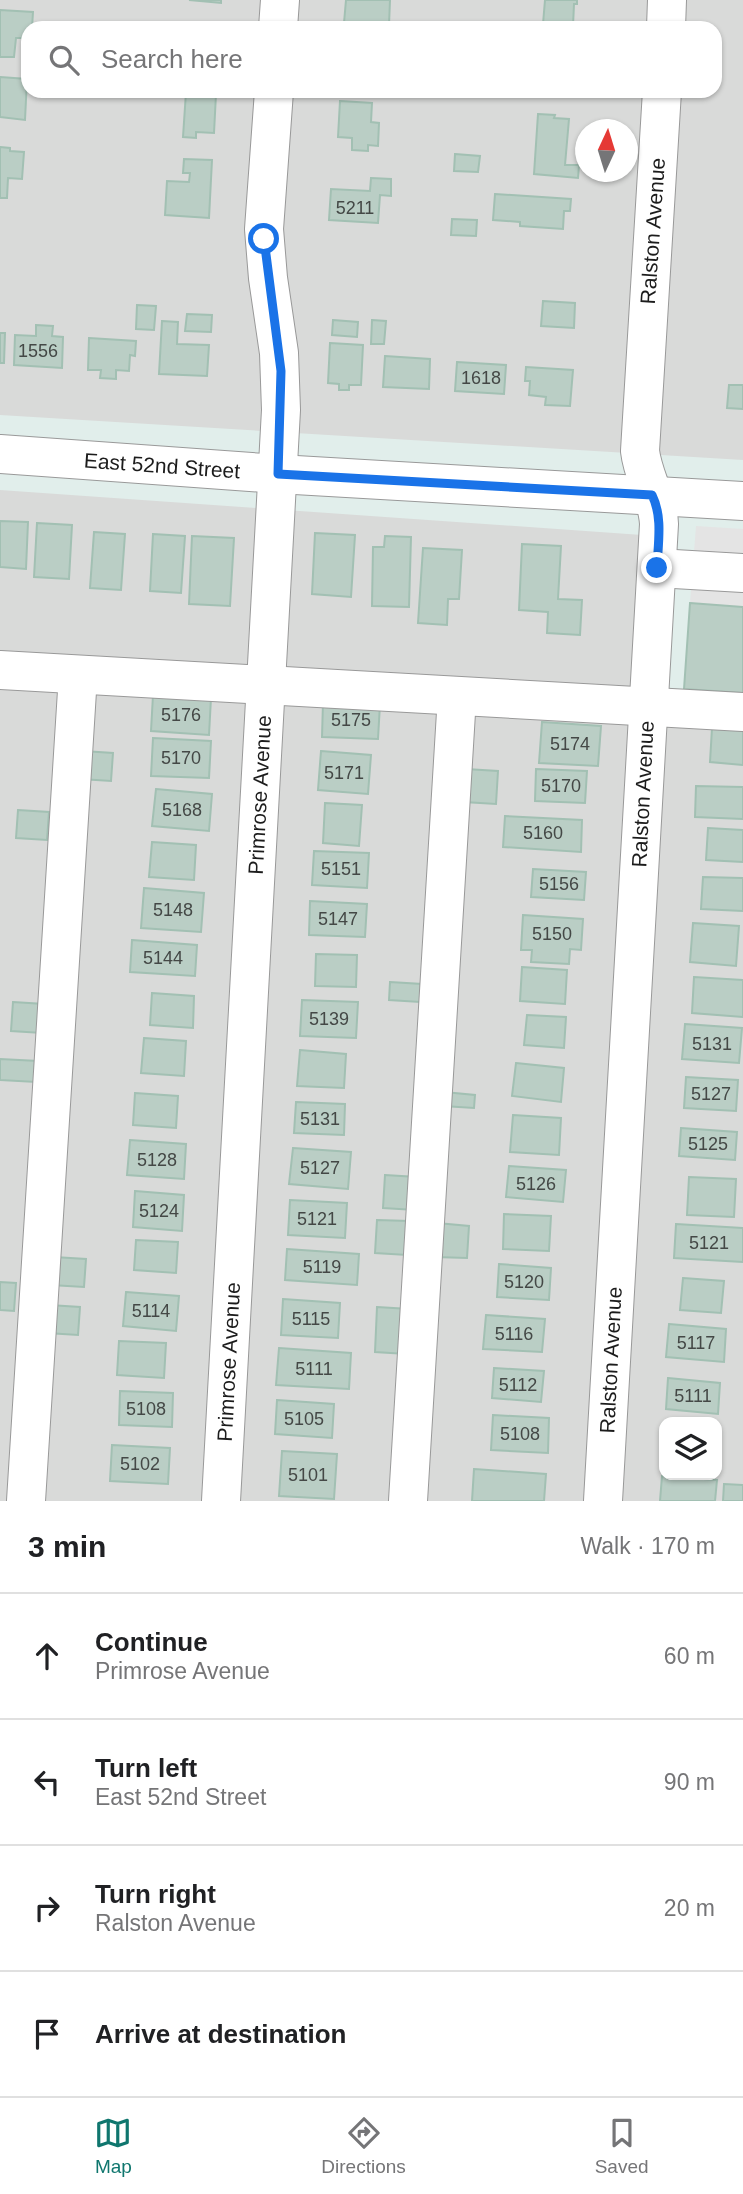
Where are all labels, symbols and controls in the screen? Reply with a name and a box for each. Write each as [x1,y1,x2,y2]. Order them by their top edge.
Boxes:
search box [21,21,722,98]
icon: search [45,41,83,79]
text: Search here [101,44,243,74]
north arrow [575,119,638,182]
street label: Ralston Avenue [636,157,669,305]
house number: 5211 [336,198,374,218]
route start [248,223,279,254]
house number: 1556 [18,341,58,361]
house number: 1618 [461,368,501,388]
street label: East 52nd Street [83,449,241,482]
route end [641,552,672,583]
house number: 5176 [161,705,201,725]
house number: 5175 [331,710,371,730]
street label: Primrose Avenue [244,715,275,875]
street label: Ralston Avenue [627,720,658,868]
house number: 5174 [550,734,590,754]
house number: 5170 [161,748,201,768]
house number: 5171 [324,763,364,783]
house number: 5170 [541,776,581,796]
house number: 5168 [162,800,202,820]
house number: 5160 [523,823,563,843]
house number: 5151 [321,859,361,879]
house number: 5156 [539,874,579,894]
house number: 5148 [153,900,193,920]
house number: 5147 [318,909,358,929]
house number: 5150 [532,924,572,944]
house number: 5144 [143,948,183,968]
house number: 5139 [309,1009,349,1029]
house number: 5131 [692,1034,732,1054]
house number: 5127 [691,1084,731,1104]
house number: 5131 [300,1109,340,1129]
house number: 5125 [688,1134,728,1154]
house number: 5128 [137,1150,177,1170]
house number: 5127 [300,1158,340,1178]
house number: 5126 [516,1174,556,1194]
house number: 5124 [139,1201,179,1221]
house number: 5121 [297,1209,337,1229]
house number: 5121 [689,1233,729,1253]
house number: 5119 [303,1257,341,1277]
house number: 5120 [504,1272,544,1292]
street label: Primrose Avenue [213,1282,244,1442]
street label: Ralston Avenue [595,1286,626,1434]
house number: 5114 [132,1301,170,1321]
house number: 5115 [292,1309,330,1329]
house number: 5116 [495,1324,533,1344]
house number: 5117 [677,1333,715,1353]
house number: 5111 [295,1359,333,1379]
house number: 5112 [499,1375,537,1395]
house number: 5111 [674,1386,712,1406]
house number: 5108 [126,1399,166,1419]
house number: 5105 [284,1409,324,1429]
map controls [659,1417,722,1480]
button: layers [659,1417,722,1480]
house number: 5108 [500,1424,540,1444]
house number: 5102 [120,1454,160,1474]
house number: 5101 [288,1465,328,1485]
text: 3 min [28,1530,106,1563]
text: Walk · 170 m [580,1533,715,1559]
text: Continue [95,1627,208,1657]
icon: ahead [28,1637,66,1675]
text: 60 m [664,1643,715,1669]
text: Primrose Avenue [95,1658,270,1684]
text: Turn left [95,1753,197,1783]
icon: left [28,1763,66,1801]
text: 90 m [664,1769,715,1795]
text: East 52nd Street [95,1784,266,1810]
text: Turn right [95,1879,216,1909]
icon: right [28,1889,66,1927]
text: 20 m [664,1895,715,1921]
text: Ralston Avenue [95,1910,256,1936]
icon: arrive [28,2015,66,2053]
text: Arrive at destination [95,2019,346,2049]
tab: Map [94,2114,132,2178]
tab: Directions [321,2114,406,2178]
tab: Saved [595,2114,649,2178]

